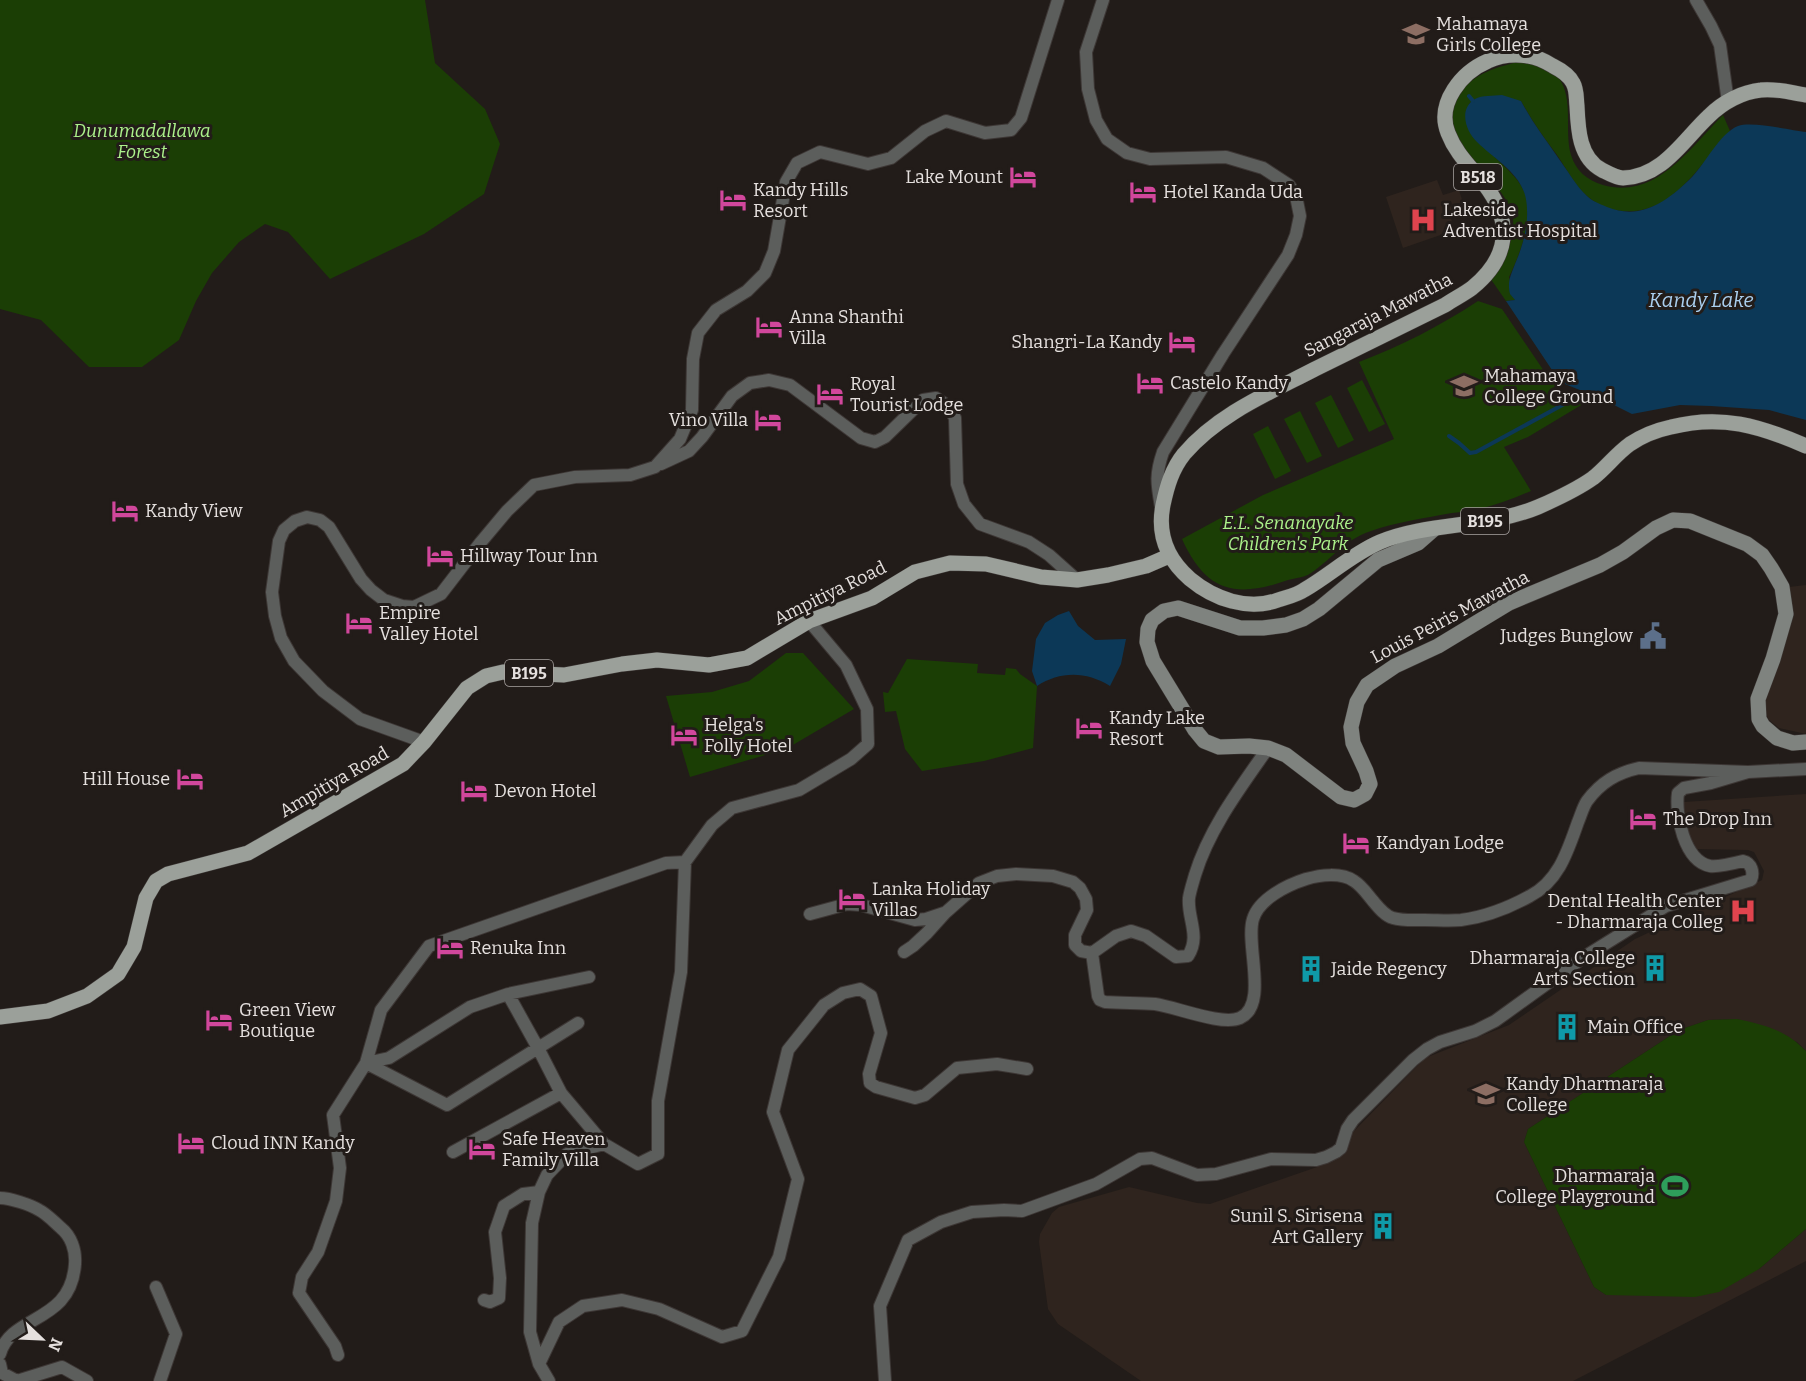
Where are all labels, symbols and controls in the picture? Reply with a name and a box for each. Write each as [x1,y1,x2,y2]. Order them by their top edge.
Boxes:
place label: Mahamaya Girls College [1436,13,1541,56]
school or university icon: Mahamaya Girls College [1401,19,1431,49]
park label: Dunumadallawa Forest [73,120,211,163]
hotel icon: Lake Mount [1008,162,1038,192]
road number: B518 [1454,164,1502,190]
place label: Lake Mount [905,166,1003,188]
hotel icon: Hotel Kanda Uda [1128,177,1158,207]
place label: Kandy Hills Resort [753,179,848,222]
place label: Hotel Kanda Uda [1163,181,1303,203]
hotel icon: Kandy Hills Resort [718,185,748,215]
place label: Lakeside Adventist Hospital [1443,199,1597,242]
hospital icon: Lakeside Adventist Hospital [1408,205,1438,235]
street label: Sangaraja Mawatha [1300,268,1456,362]
water label: Kandy Lake [1649,288,1753,312]
place label: Anna Shanthi Villa [789,306,904,349]
hotel icon: Anna Shanthi Villa [754,312,784,342]
hotel icon: Shangri-La Kandy [1167,327,1197,357]
place label: Shangri-La Kandy [1011,331,1162,353]
place label: Mahamaya College Ground [1484,365,1614,408]
hotel icon: Castelo Kandy [1135,368,1165,398]
school or university icon: Mahamaya College Ground [1449,371,1479,401]
place label: Castelo Kandy [1170,372,1289,394]
place label: Royal Tourist Lodge [850,373,963,416]
hotel icon: Royal Tourist Lodge [815,379,845,409]
hotel icon: Vino Villa [753,405,783,435]
place label: Vino Villa [669,409,748,431]
hotel icon: Kandy View [110,496,140,526]
place label: Kandy View [145,500,243,522]
road number: B195 [1461,508,1509,534]
park label: E.L. Senanayake Children's Park [1223,512,1353,555]
hotel icon: Hillway Tour Inn [425,541,455,571]
place label: Hillway Tour Inn [460,545,599,567]
street label: Ampitiya Road [770,556,890,630]
street label: Louis Peiris Mawatha [1367,566,1533,668]
place label: Empire Valley Hotel [379,602,478,645]
hotel icon: Empire Valley Hotel [344,608,374,638]
public building icon: Judges Bunglow [1638,621,1668,651]
place label: Judges Bunglow [1499,625,1634,647]
road number: B195 [505,660,553,686]
place label: Kandy Lake Resort [1109,707,1205,750]
hotel icon: Kandy Lake Resort [1074,713,1104,743]
place label: Helga's Folly Hotel [704,714,793,757]
hotel icon: Helga's Folly Hotel [669,720,699,750]
street label: Ampitiya Road [276,742,393,822]
hotel icon: Hill House [175,764,205,794]
place label: Hill House [82,768,170,790]
hotel icon: Devon Hotel [459,776,489,806]
place label: Devon Hotel [494,780,596,802]
hotel icon: The Drop Inn [1628,804,1658,834]
place label: The Drop Inn [1663,808,1773,830]
hotel icon: Kandyan Lodge [1341,828,1371,858]
place label: Kandyan Lodge [1376,832,1504,854]
place label: Lanka Holiday Villas [872,878,991,921]
hotel icon: Lanka Holiday Villas [837,884,867,914]
place label: Dental Health Center - Dharmaraja Colleg [1548,890,1723,933]
hospital icon: Dental Health Center - Dharmaraja Colleg [1728,896,1758,926]
hotel icon: Renuka Inn [435,933,465,963]
place label: Renuka Inn [470,937,567,959]
place label: Dharmaraja College Arts Section [1470,947,1636,990]
building icon: Dharmaraja College Arts Section [1640,953,1670,983]
building icon: Jaide Regency [1296,954,1326,984]
place label: Jaide Regency [1330,958,1447,980]
place label: Green View Boutique [239,999,336,1042]
hotel icon: Green View Boutique [204,1005,234,1035]
building icon: Main Office [1552,1012,1582,1042]
place label: Main Office [1587,1016,1683,1038]
place label: Kandy Dharmaraja College [1506,1073,1663,1116]
school or university icon: Kandy Dharmaraja College [1471,1079,1501,1109]
hotel icon: Cloud INN Kandy [176,1128,206,1158]
place label: Safe Heaven Family Villa [502,1128,606,1171]
place label: Cloud INN Kandy [211,1132,355,1154]
hotel icon: Safe Heaven Family Villa [467,1134,497,1164]
place label: Dharmaraja College Playground [1495,1165,1655,1208]
sports icon: Dharmaraja College Playground [1660,1171,1690,1201]
place label: Sunil S. Sirisena Art Gallery [1230,1205,1363,1248]
building icon: Sunil S. Sirisena Art Gallery [1368,1211,1398,1241]
north arrow [12,1309,72,1369]
text: N [44,1335,67,1354]

